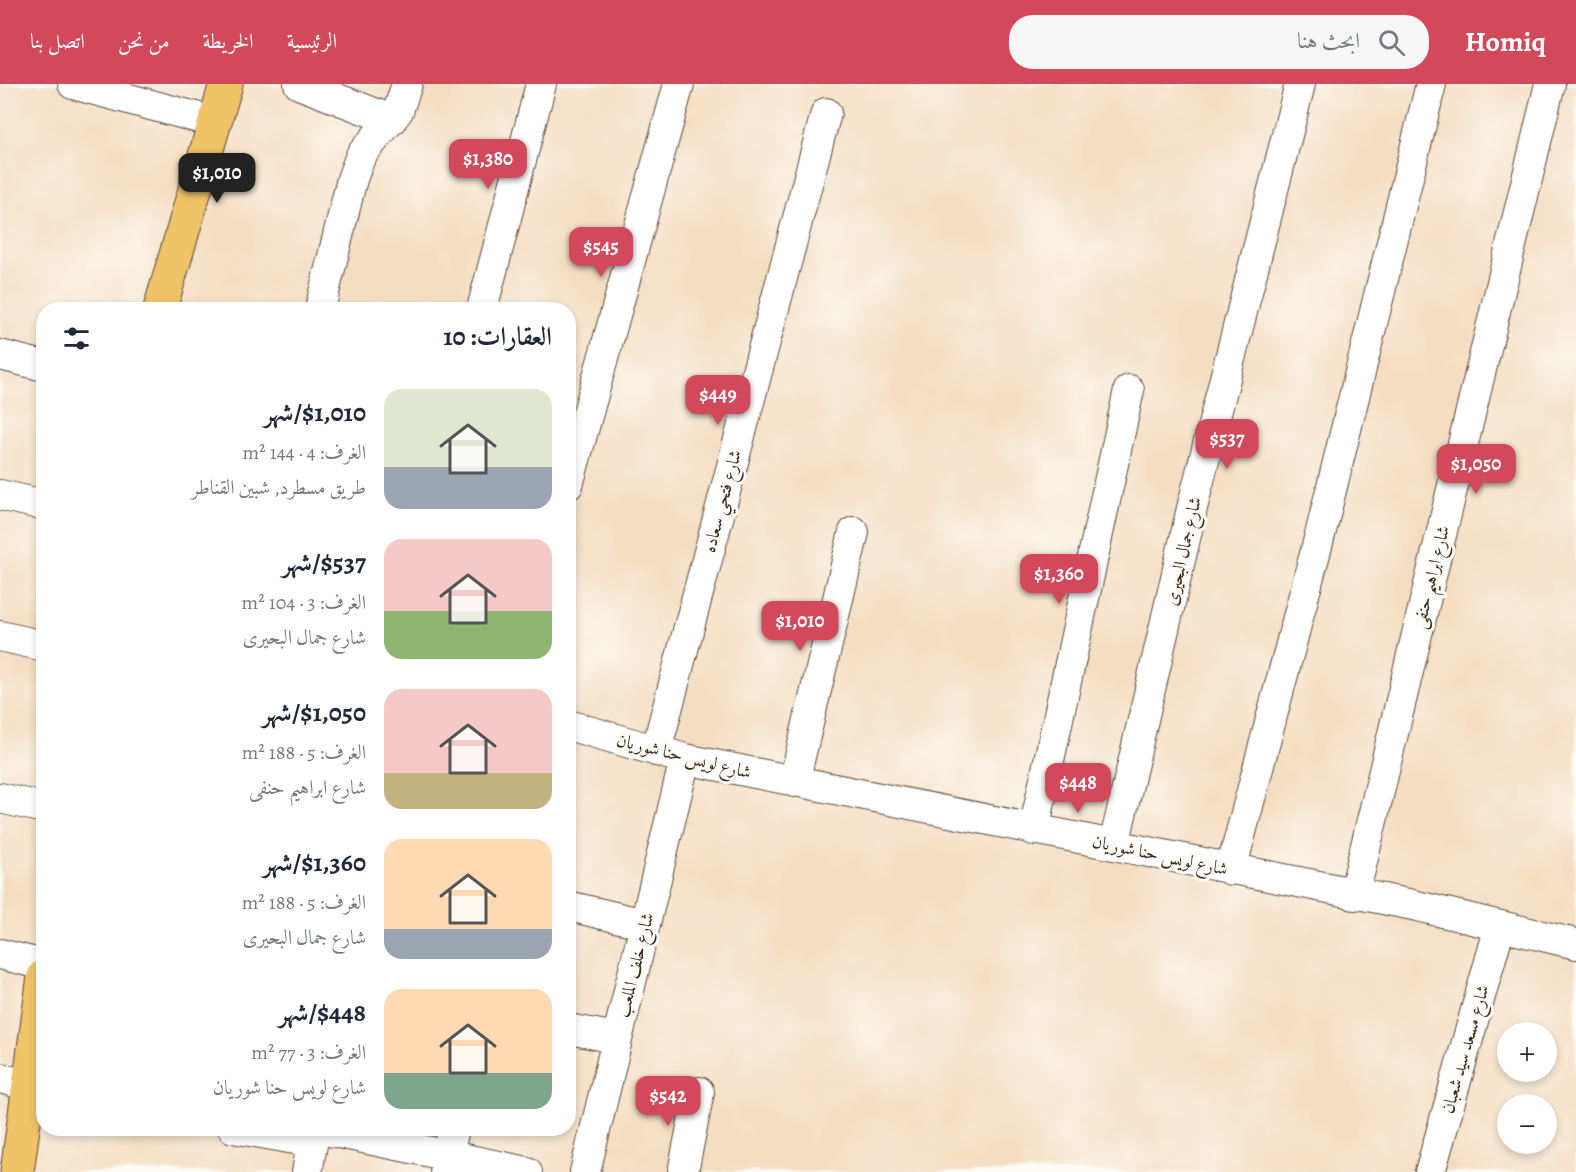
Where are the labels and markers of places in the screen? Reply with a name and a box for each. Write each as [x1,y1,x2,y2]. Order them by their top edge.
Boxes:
pin: $1,380 [439,139,537,190]
pin: $1,010 [168,153,266,204]
pin: $545 [565,227,637,278]
pin: $449 [682,375,754,426]
pin: $537 [1191,419,1263,470]
pin: $1,050 [1427,444,1525,495]
pin: $1,360 [1010,554,1108,605]
pin: $1,010 [751,601,849,652]
pin: $448 [1042,763,1114,814]
pin: $542 [632,1076,704,1127]

